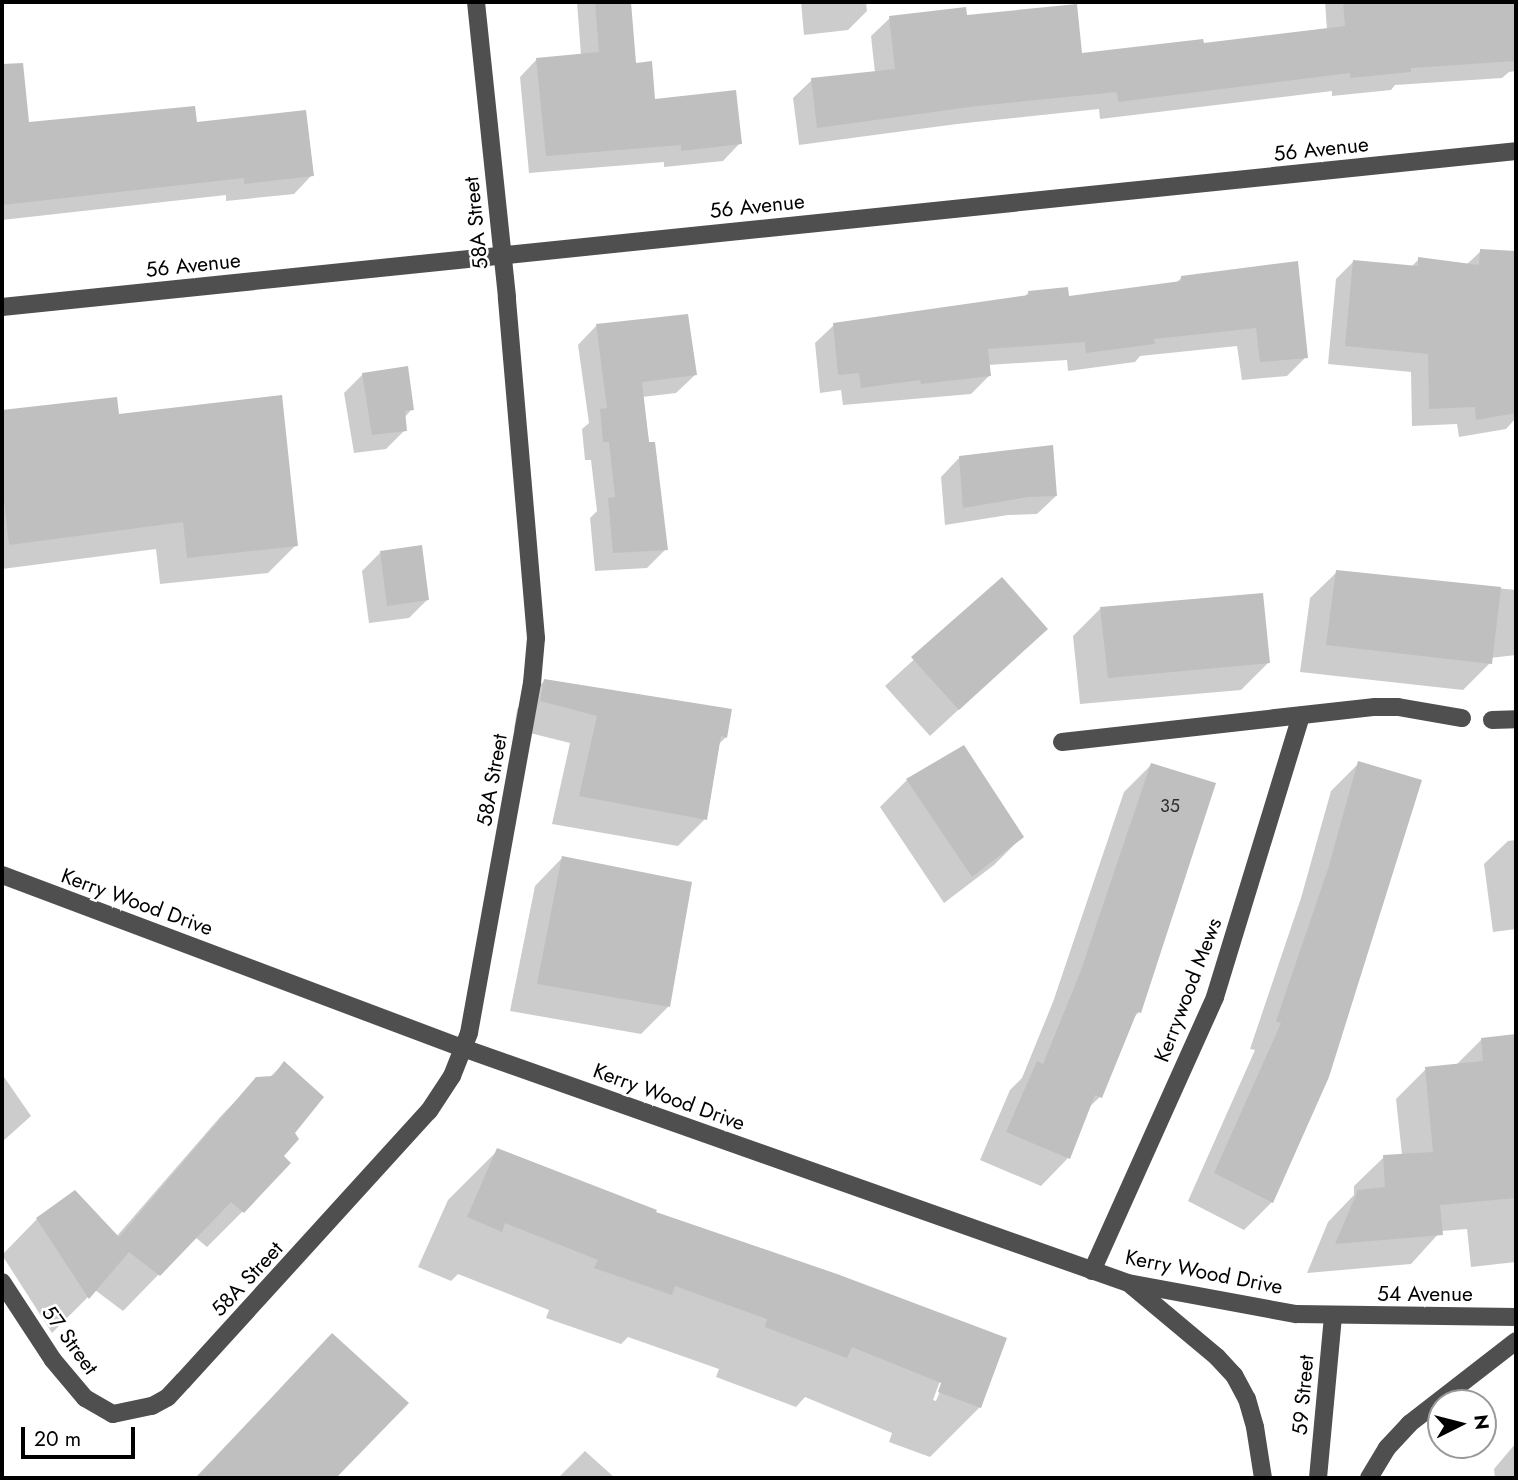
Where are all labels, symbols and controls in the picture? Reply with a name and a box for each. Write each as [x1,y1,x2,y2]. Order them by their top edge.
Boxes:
street label: 56 Avenue [1272,131,1370,167]
street label: 58A Street [459,175,493,271]
street label: 56 Avenue [708,188,806,224]
street label: 56 Avenue [144,247,242,283]
street label: 58A Street [471,732,513,828]
house number: 35 [1160,795,1180,817]
street label: Kerry Wood Drive [58,863,216,941]
street label: Kerrywood Mews [1149,914,1227,1066]
street label: Kerry Wood Drive [590,1058,748,1136]
street label: 58A Street [206,1236,288,1322]
street label: Kerry Wood Drive [1123,1244,1285,1300]
street label: 54 Avenue [1377,1281,1473,1307]
street label: 57 Street [37,1301,103,1379]
street label: 59 Street [1287,1354,1319,1436]
north arrow [1427,1389,1497,1459]
text: N [1467,1413,1496,1431]
scale bar [24,1414,138,1458]
text: 20 m [34,1424,81,1454]

